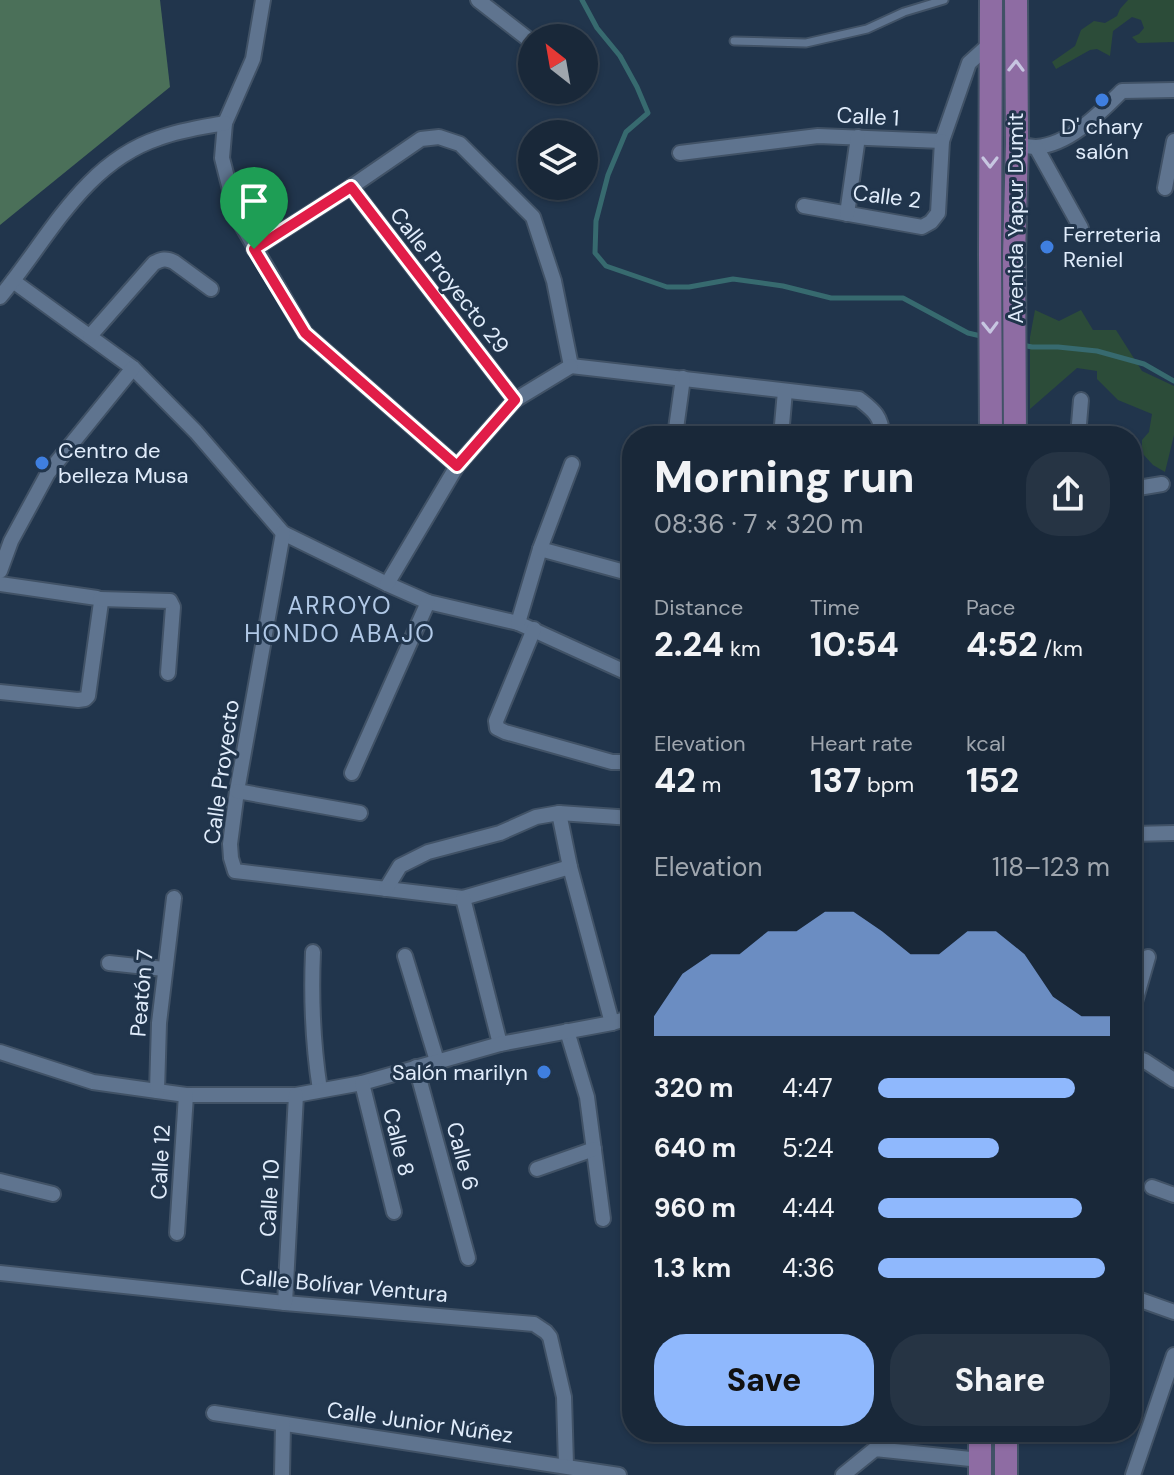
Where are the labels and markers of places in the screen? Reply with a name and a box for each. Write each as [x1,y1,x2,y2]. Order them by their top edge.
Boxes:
marker: D' chary salón [1093,91,1111,109]
place label: D' chary salón [1061,112,1143,166]
pin [220,167,288,249]
place label: Ferreteria Reniel [1063,220,1161,274]
marker: Ferreteria Reniel [1038,238,1056,256]
place label: Centro de belleza Musa [58,436,189,490]
marker: Centro de belleza Musa [33,454,51,472]
place label: Salón marilyn [392,1058,528,1087]
marker: Salón marilyn [535,1063,553,1081]

